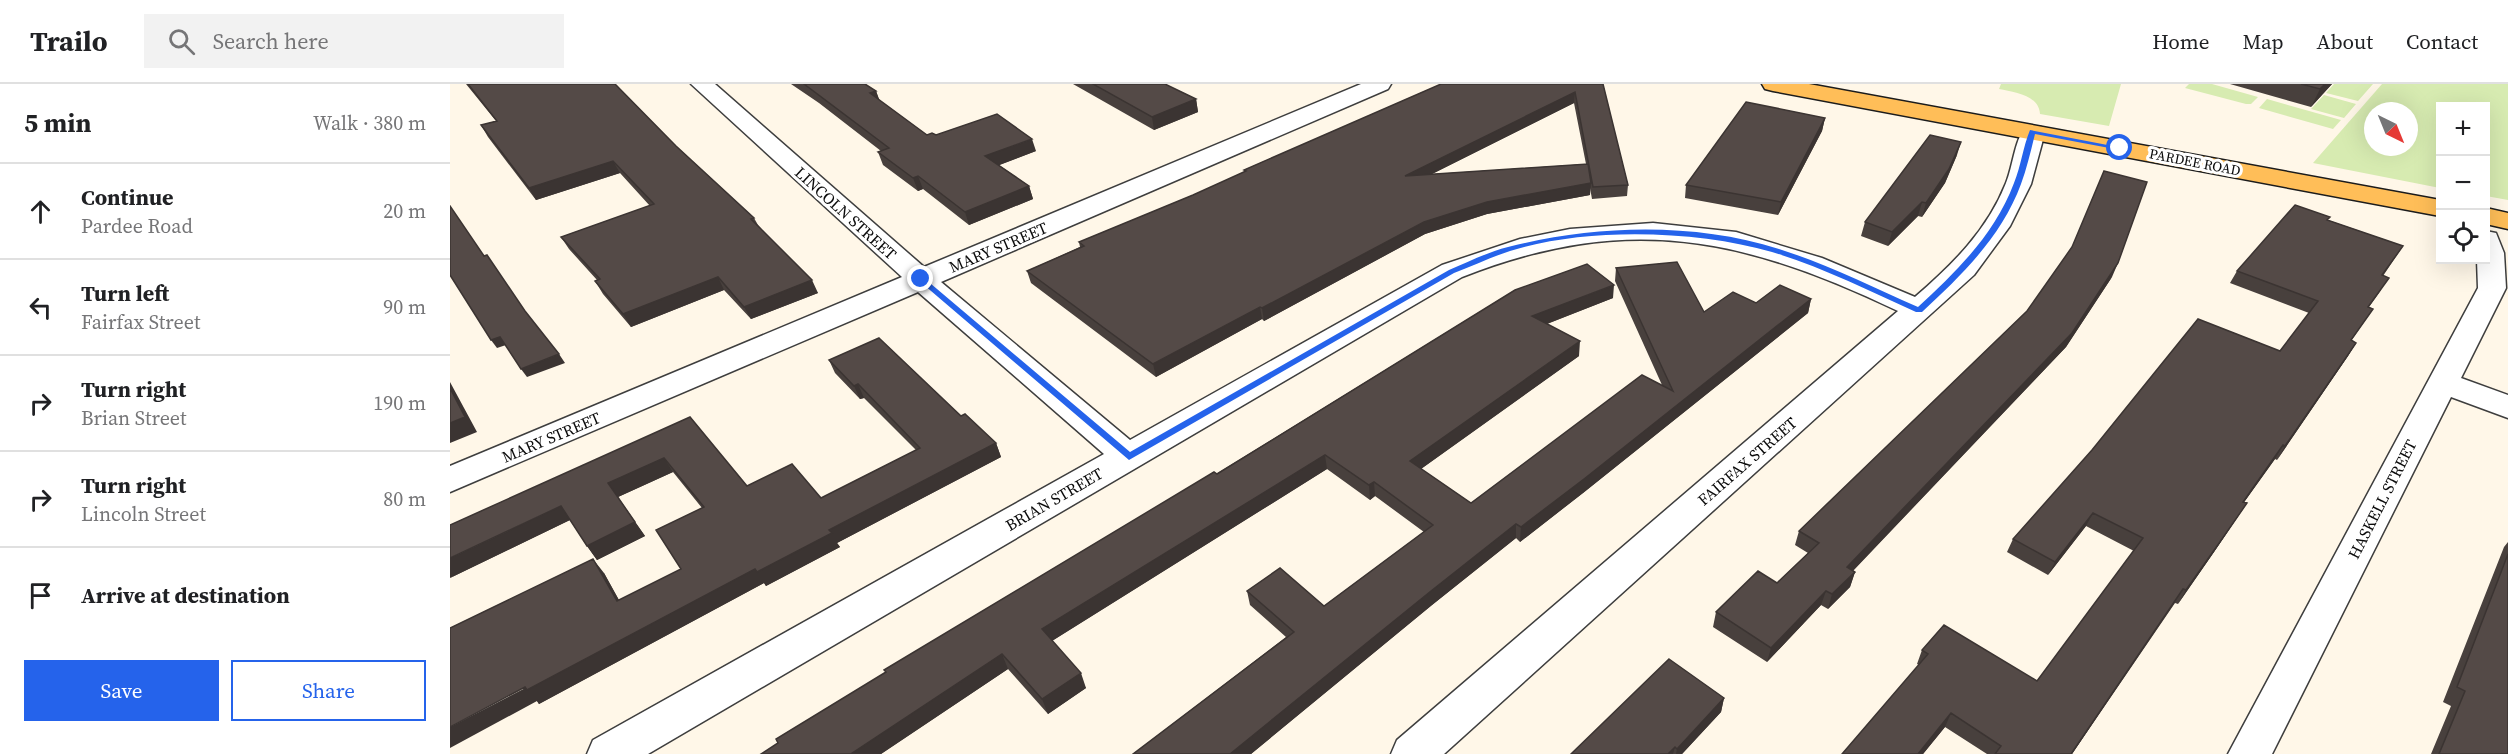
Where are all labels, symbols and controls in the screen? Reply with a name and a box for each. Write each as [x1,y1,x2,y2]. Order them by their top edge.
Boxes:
search box [144,14,564,68]
text: Trailo [30,22,108,60]
icon: search [165,25,198,58]
text: Search here [213,26,329,56]
text: Home [2152,27,2210,56]
text: Map [2243,27,2284,56]
text: About [2317,27,2373,56]
text: Contact [2406,27,2478,56]
north arrow [2364,102,2418,156]
map controls [2436,102,2490,264]
button: + [2436,102,2490,156]
text: 5 min [24,105,91,141]
text: Walk · 380 m [313,109,426,137]
route start [2106,134,2132,160]
street label: PARDEE ROAD [2148,143,2242,181]
button: − [2436,156,2490,210]
street label: LINCOLN STREET [790,161,902,265]
text: Continue [81,182,174,212]
icon: ahead [24,195,57,228]
text: 20 m [383,197,426,225]
button: locate [2436,210,2490,264]
text: Pardee Road [81,212,193,240]
street label: MARY STREET [945,216,1051,278]
route end [907,265,933,291]
text: Turn left [81,278,169,308]
icon: left [24,291,57,324]
text: 90 m [383,293,426,321]
text: Fairfax Street [81,308,201,336]
text: Turn right [81,374,186,404]
icon: right [24,387,57,420]
text: 190 m [373,389,426,417]
text: Brian Street [81,404,187,432]
street label: MARY STREET [498,406,604,468]
street label: FAIRFAX STREET [1693,412,1802,510]
street label: HASKELL STREET [2342,435,2422,562]
street label: BRIAN STREET [1001,462,1107,536]
text: Turn right [81,470,186,500]
icon: right [24,483,57,516]
text: 80 m [383,485,426,513]
text: Lincoln Street [81,500,206,528]
icon: arrive [24,579,57,612]
text: Arrive at destination [81,580,290,610]
button: Save [24,660,219,721]
button: Share [231,660,426,721]

